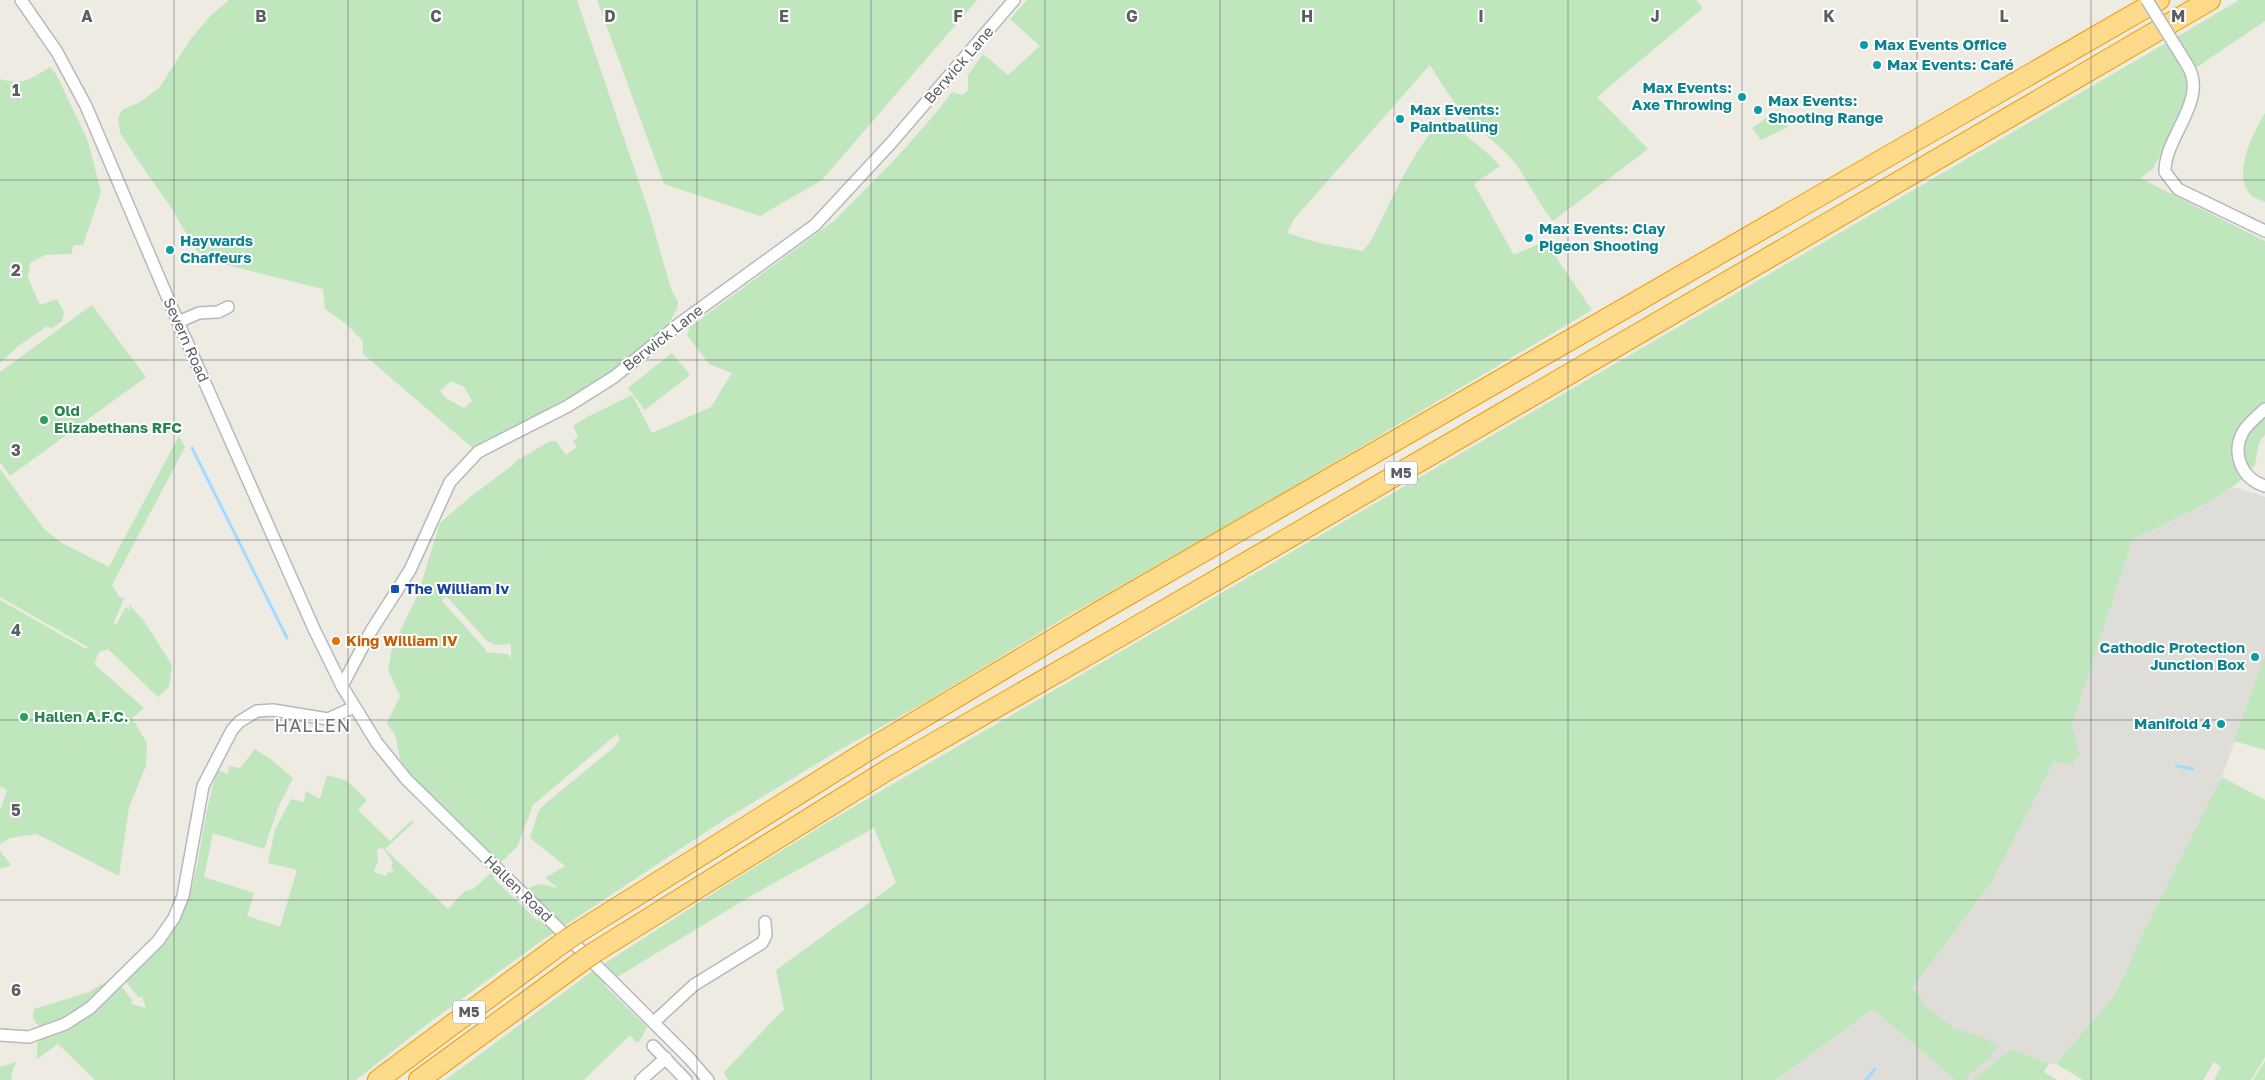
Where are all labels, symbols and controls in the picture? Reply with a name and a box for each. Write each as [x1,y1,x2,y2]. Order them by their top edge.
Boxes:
text: A [81,6,93,26]
text: B [255,6,267,26]
text: C [430,6,442,26]
text: D [604,6,616,26]
text: E [779,6,789,26]
text: F [953,6,963,26]
text: G [1126,6,1138,26]
text: H [1301,6,1313,26]
text: I [1478,6,1484,26]
text: J [1650,6,1660,26]
text: K [1823,6,1835,26]
text: L [1999,6,2009,26]
text: M [2171,6,2185,26]
street label: Berwick Lane [920,22,997,107]
place label: Max Events Office [1874,35,2007,53]
marker: Max Events Office [1858,39,1870,51]
place label: Max Events: Café [1887,55,2014,73]
marker: Max Events: Café [1871,59,1883,71]
place label: Max Events: Axe Throwing [1632,78,1732,113]
text: 1 [12,80,20,100]
marker: Max Events: Axe Throwing [1736,91,1748,103]
place label: Max Events: Shooting Range [1768,91,1883,126]
place label: Max Events: Paintballing [1410,100,1500,135]
marker: Max Events: Shooting Range [1752,104,1764,116]
marker: Max Events: Paintballing [1394,113,1406,125]
place label: Max Events: Clay Pigeon Shooting [1539,219,1665,254]
place label: Haywards Chaffeurs [180,231,253,266]
marker: Max Events: Clay Pigeon Shooting [1523,232,1535,244]
marker: Haywards Chaffeurs [164,244,176,256]
text: 2 [11,260,21,280]
street label: Severn Road [160,295,214,385]
street label: Berwick Lane [619,300,706,374]
place label: Old Elizabethans RFC [54,401,182,436]
marker: Old Elizabethans RFC [38,414,50,426]
text: 3 [11,440,21,460]
road number: M5 [1385,462,1417,484]
place label: The William Iv [405,579,509,597]
marker: The William Iv [389,583,401,595]
text: 4 [11,620,21,640]
place label: King William IV [346,631,458,649]
marker: King William IV [330,635,342,647]
place label: Cathodic Protection Junction Box [2100,638,2245,673]
marker: Cathodic Protection Junction Box [2249,651,2261,663]
place label: Hallen A.F.C. [34,707,129,725]
marker: Hallen A.F.C. [18,711,30,723]
district label: HALLEN [275,714,351,736]
place label: Manifold 4 [2134,714,2211,732]
marker: Manifold 4 [2215,718,2227,730]
text: 5 [11,800,21,820]
street label: Hallen Road [481,851,557,925]
text: 6 [11,980,21,1000]
road number: M5 [453,1000,485,1024]

